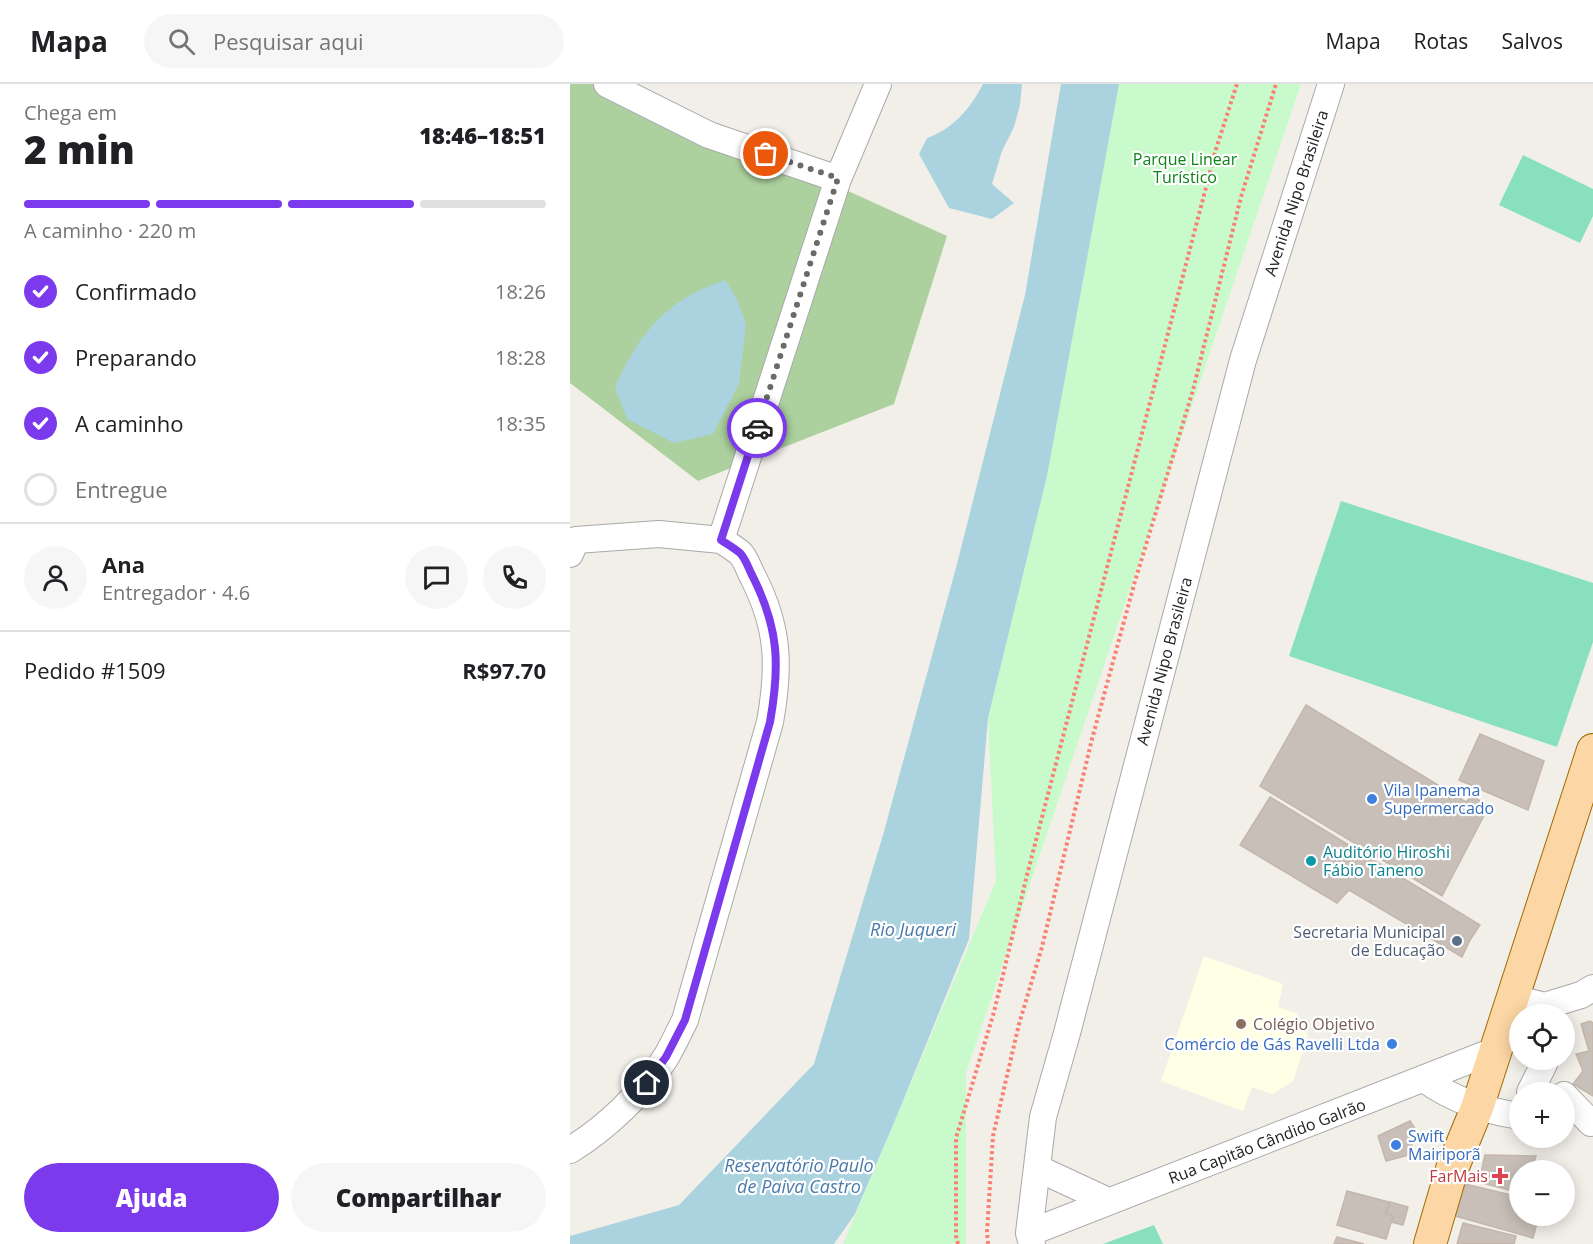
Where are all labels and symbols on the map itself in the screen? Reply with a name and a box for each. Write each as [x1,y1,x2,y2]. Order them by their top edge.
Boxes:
street label: Avenida Nipo Brasileira [1259,107,1333,279]
pin [740,128,791,179]
park label: Parque Linear Turístico [1133,148,1238,188]
courier [727,398,787,458]
street label: Avenida Nipo Brasileira [1131,574,1197,748]
place label: Vila Ipanema Supermercado [1384,779,1494,819]
marker: Vila Ipanema Supermercado [1365,792,1379,806]
place label: Auditório Hiroshi Fábio Taneno [1323,841,1450,881]
marker: Auditório Hiroshi Fábio Taneno [1304,854,1318,868]
water label: Rio Juqueri [870,917,957,941]
place label: Secretaria Municipal de Educação [1293,921,1445,961]
marker: Secretaria Municipal de Educação [1450,934,1464,948]
place label: Colégio Objetivo [1253,1013,1375,1035]
marker: Colégio Objetivo [1234,1017,1248,1031]
place label: Comércio de Gás Ravelli Ltda [1164,1033,1380,1055]
marker: Comércio de Gás Ravelli Ltda [1385,1037,1399,1051]
pin [621,1057,672,1108]
street label: Rua Capitão Cândido Galrão [1165,1093,1369,1189]
place label: Swift Mairiporã [1408,1125,1481,1165]
marker: Swift Mairiporã [1389,1138,1403,1152]
water label: Reservatório Paulo de Paiva Castro [724,1153,874,1198]
place label: FarMais [1429,1165,1488,1187]
marker: FarMais [1493,1169,1507,1183]

